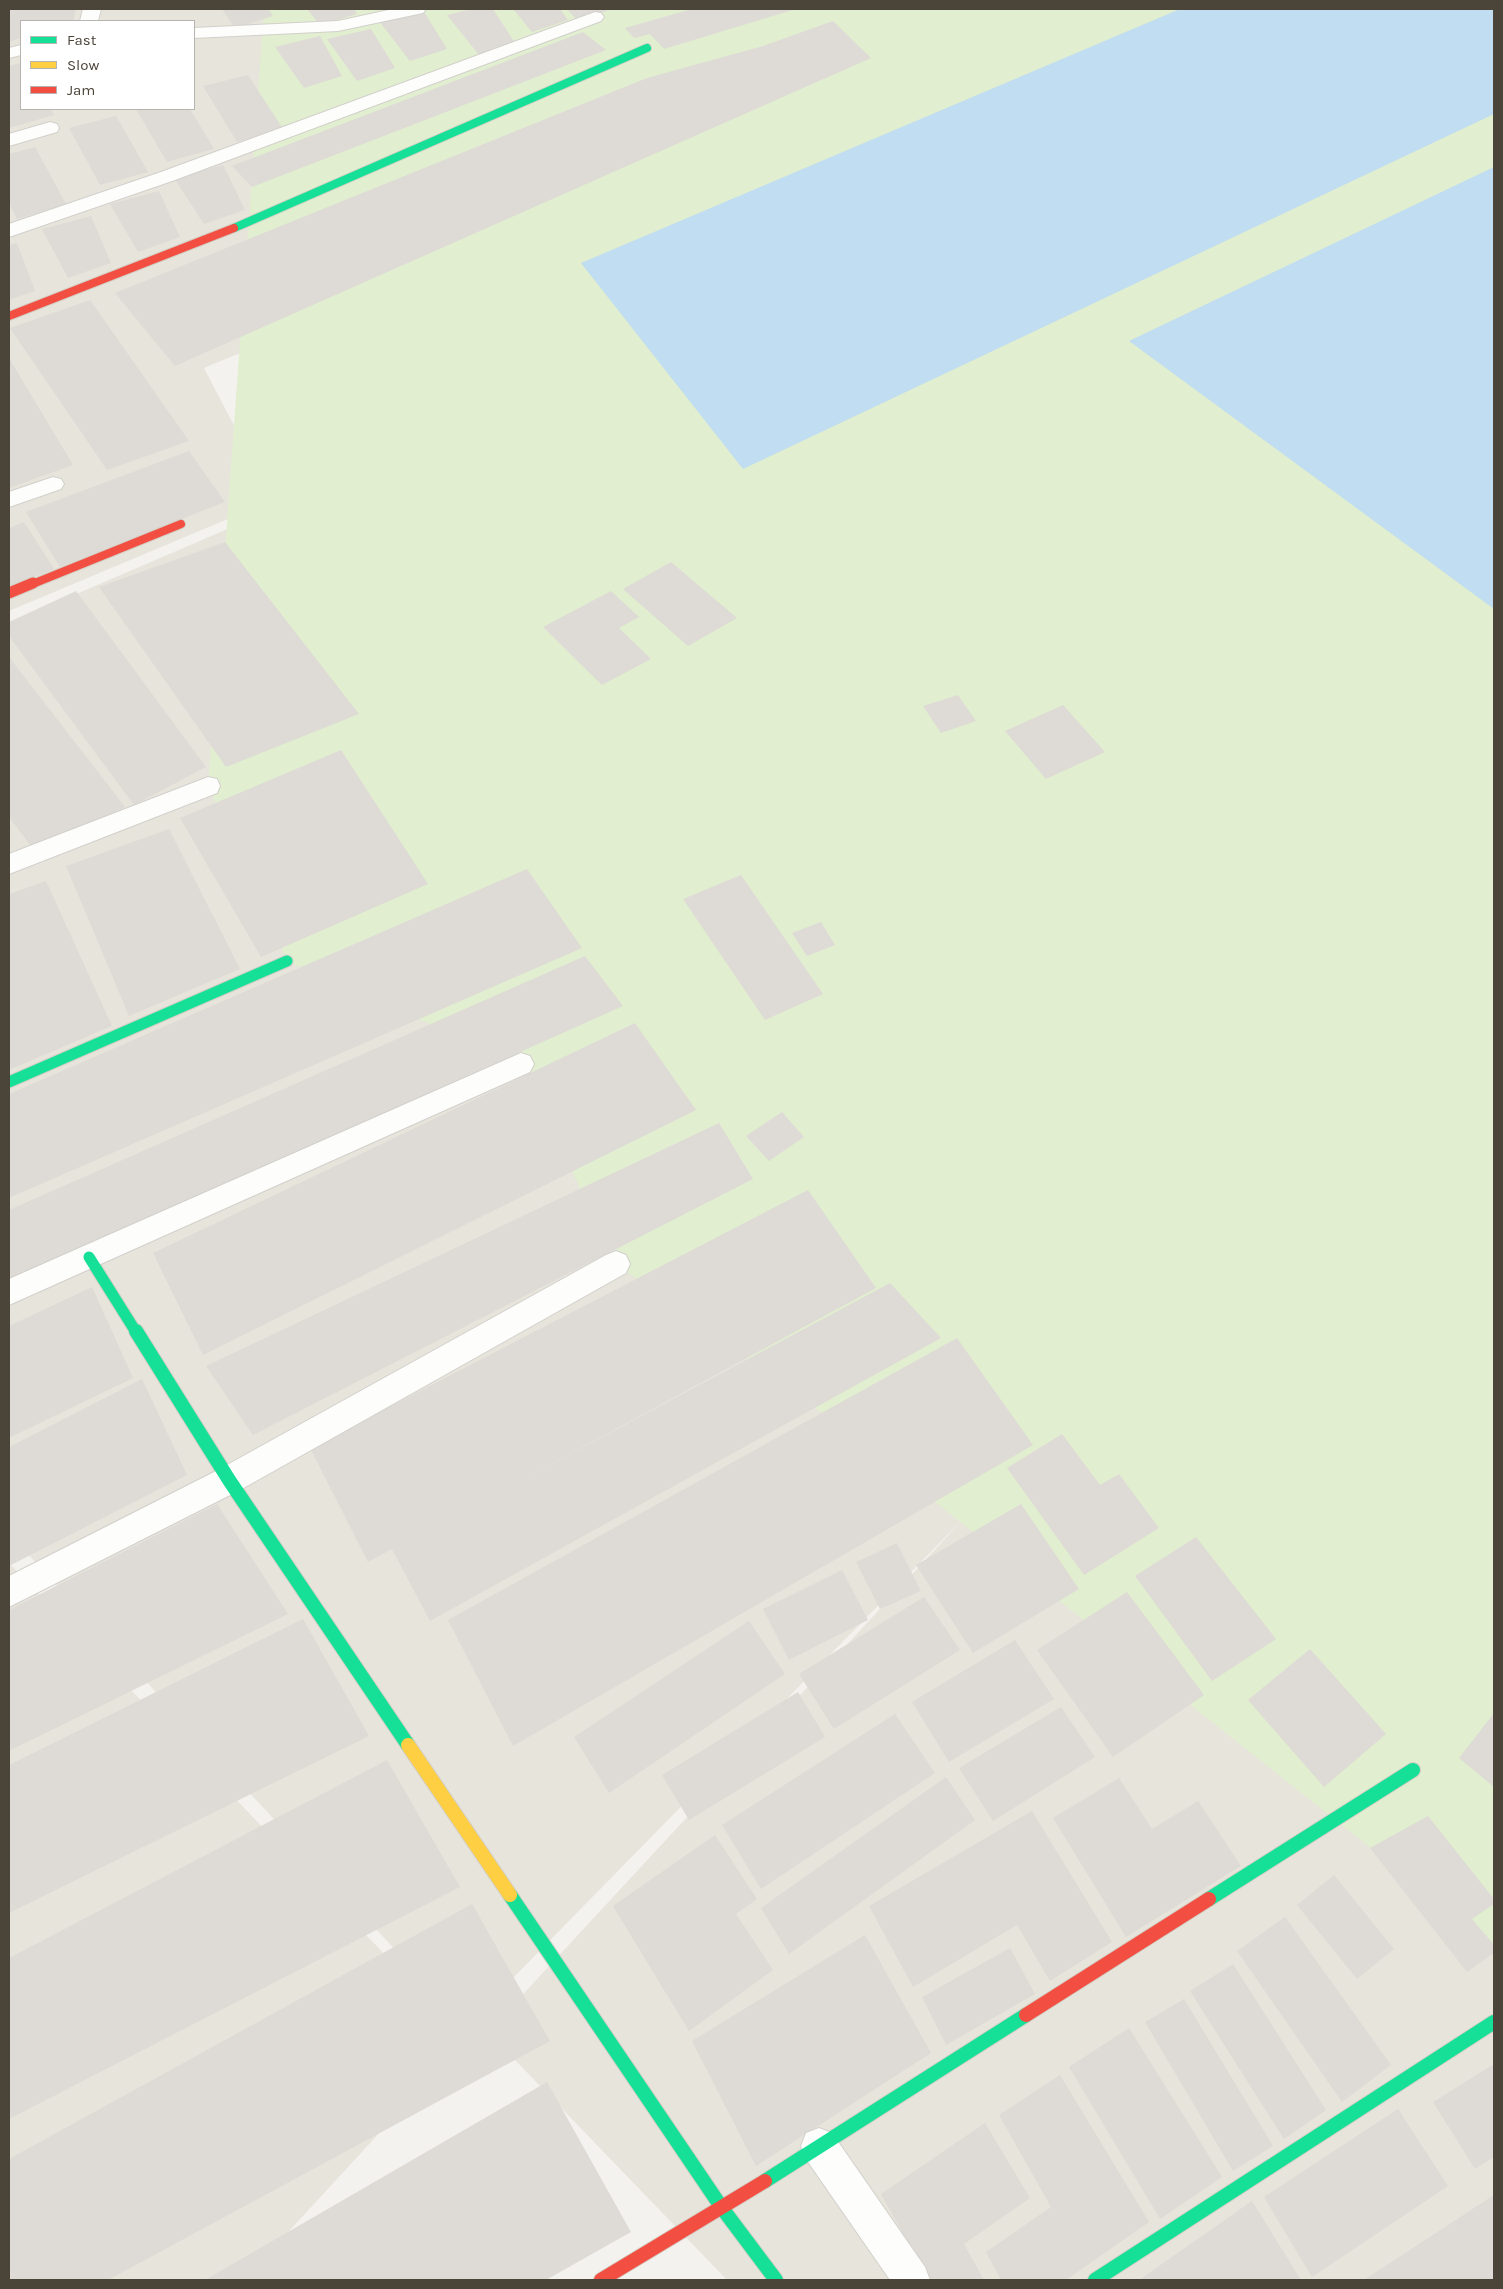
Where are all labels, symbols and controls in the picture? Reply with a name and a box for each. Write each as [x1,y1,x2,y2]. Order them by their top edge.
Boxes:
legend [20,20,195,110]
text: Fast [67,31,96,49]
text: Slow [67,56,99,74]
text: Jam [67,81,95,99]

